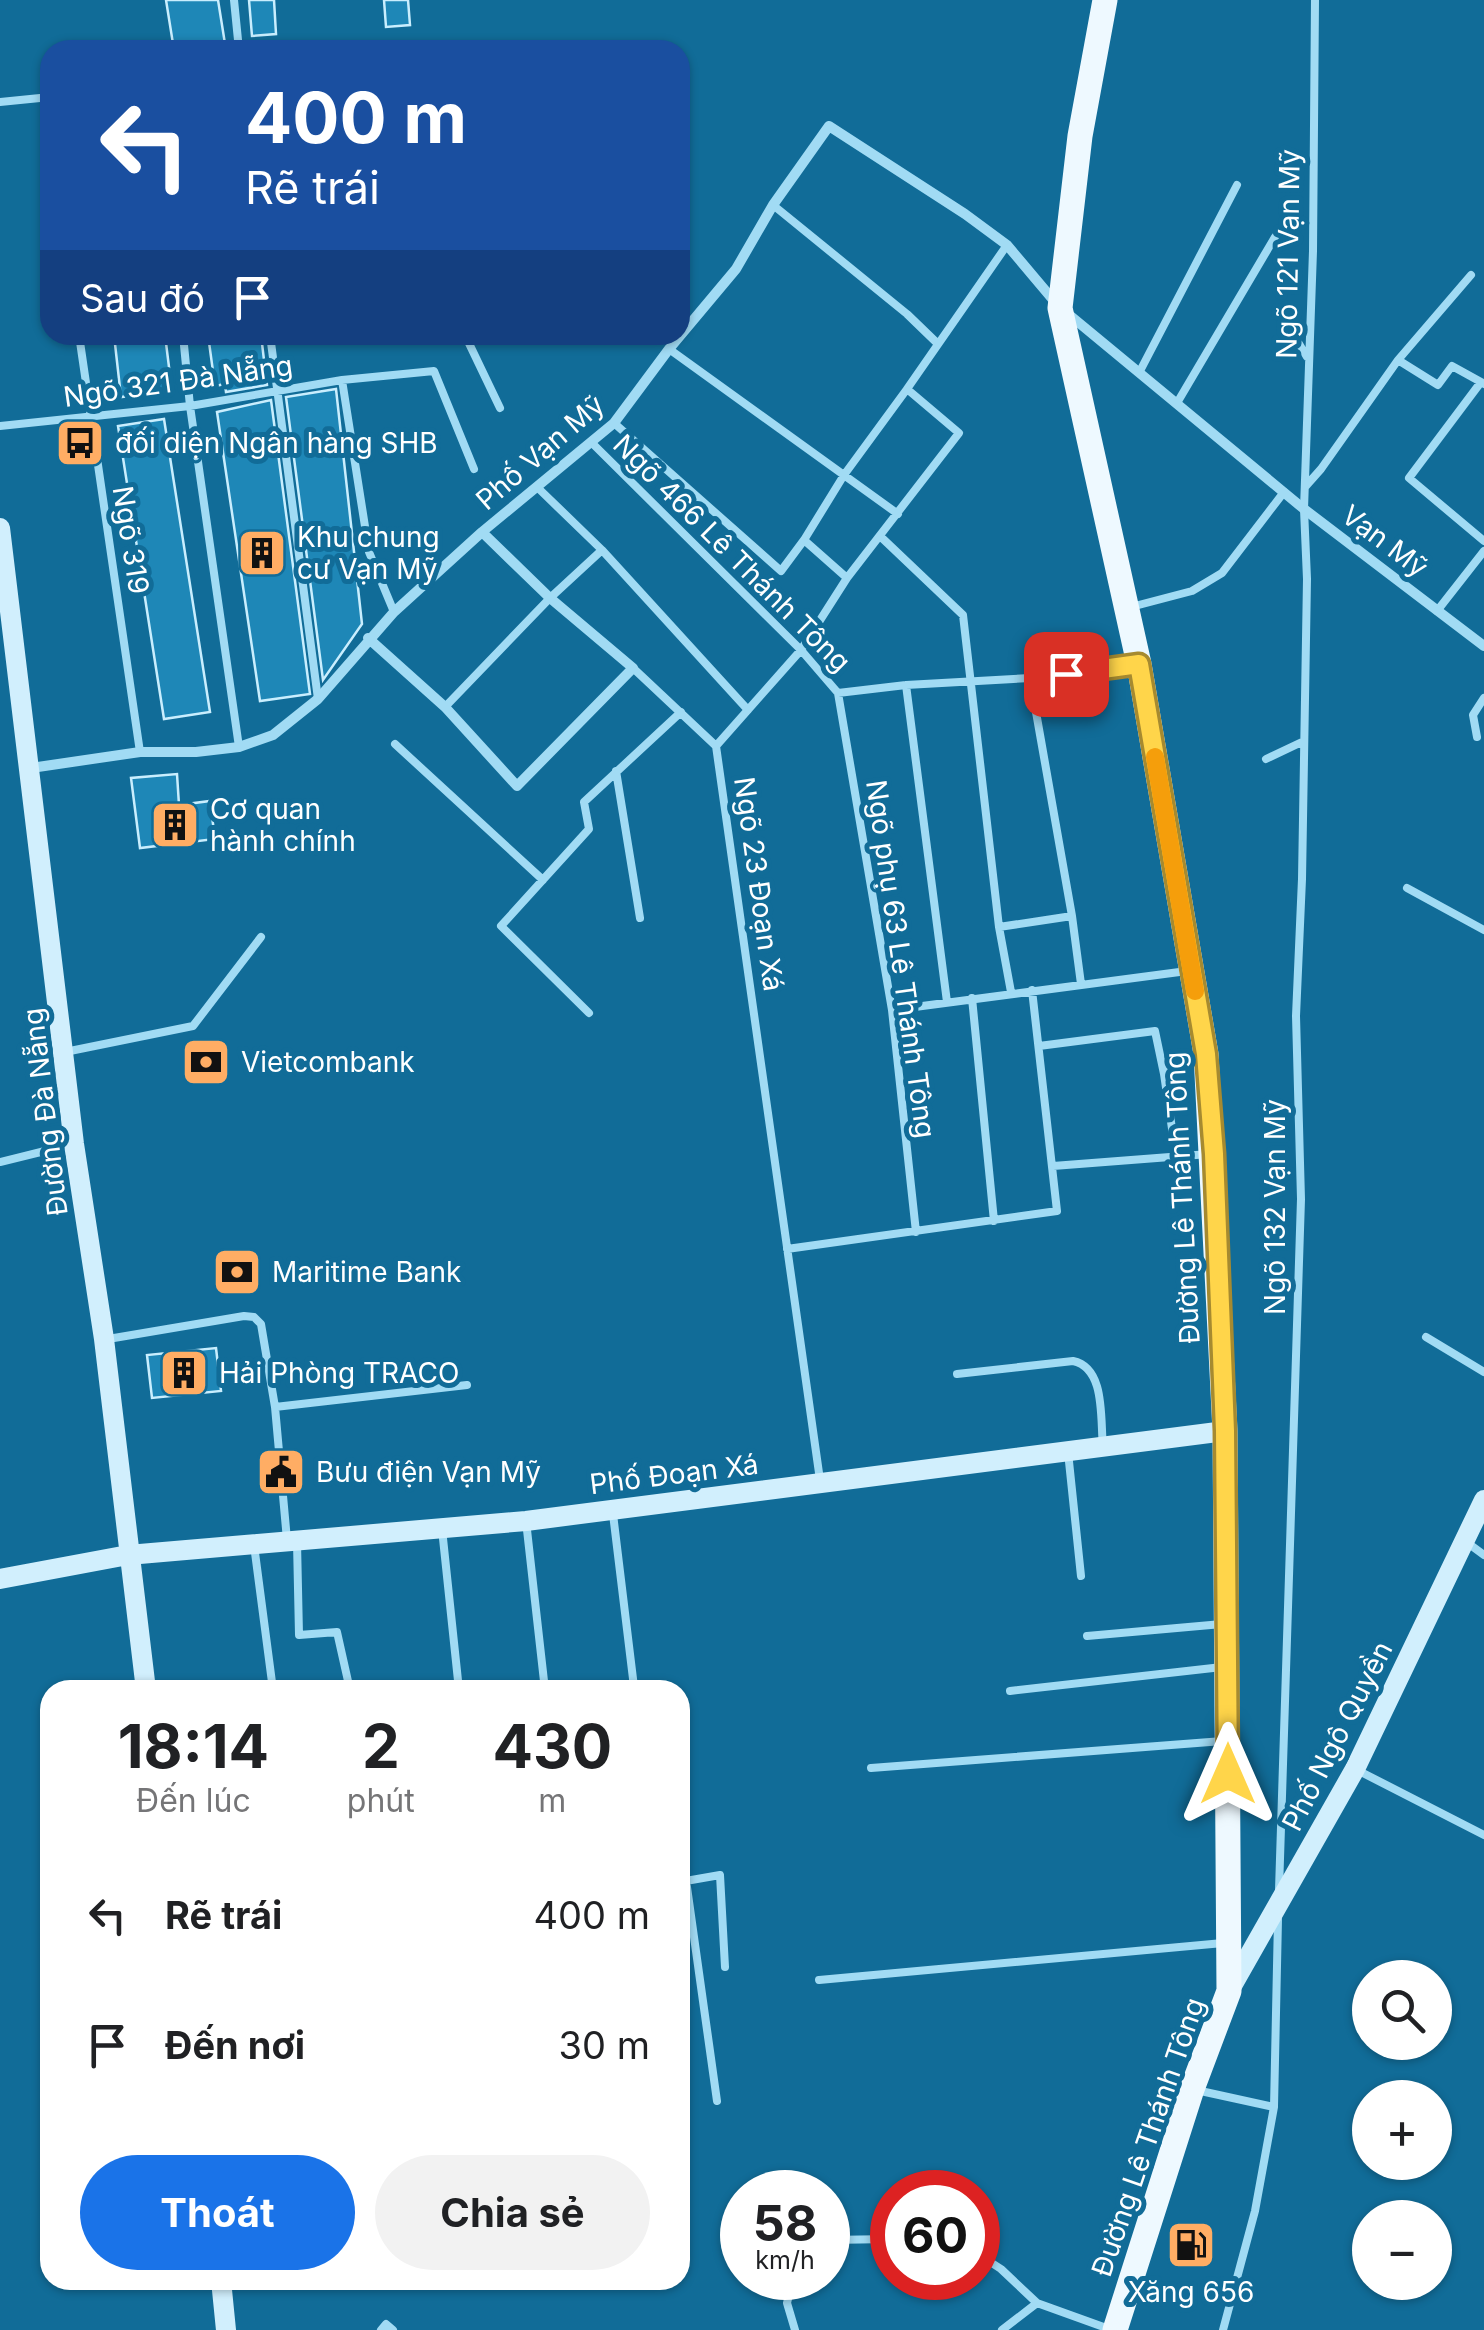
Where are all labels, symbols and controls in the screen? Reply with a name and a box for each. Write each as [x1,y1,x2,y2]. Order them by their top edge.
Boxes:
text: 400 m [245,75,467,160]
icon: left [80,80,210,210]
street label: Ngõ 121 Vạn Mỹ [1269,149,1307,359]
text: Rẽ trái [245,160,380,215]
icon: arrive [225,270,280,325]
text: Sau đó [80,275,205,321]
street label: Ngõ 321 Đà Nẵng [61,348,295,414]
street label: Phố Vạn Mỹ [469,387,611,517]
bus stop icon: đối diện Ngân hàng SHB [54,417,106,469]
place label: đối diện Ngân hàng SHB [115,426,438,460]
street label: Ngõ 466 Lê Thánh Tông [606,427,858,679]
street label: Ngõ 319 [106,484,156,596]
street label: Vạn Mỹ [1335,498,1435,584]
place label: Khu chung cư Vạn Mỹ [297,520,440,586]
building icon: Khu chung cư Vạn Mỹ [236,527,288,579]
pin [1024,632,1109,717]
icon: arrive [1039,647,1094,702]
street label: Ngõ 23 Đoạn Xá [727,775,791,993]
street label: Ngõ phụ 63 Lê Thánh Tông [859,778,943,1140]
place label: Cơ quan hành chính [210,792,356,858]
building icon: Cơ quan hành chính [149,799,201,851]
street label: Đường Đà Nẵng [15,1006,75,1218]
bank icon: Vietcombank [180,1036,232,1088]
place label: Vietcombank [241,1045,415,1079]
street label: Đường Lê Thánh Tông [1157,1051,1207,1345]
street label: Ngõ 132 Vạn Mỹ [1258,1099,1292,1315]
bank icon: Maritime Bank [211,1246,263,1298]
place label: Maritime Bank [272,1255,461,1289]
building icon: Hải Phòng TRACO [158,1347,210,1399]
place label: Hải Phòng TRACO [219,1356,459,1390]
public building icon: Bưu điện Vạn Mỹ [255,1446,307,1498]
street label: Phố Đoạn Xá [588,1447,760,1501]
place label: Bưu điện Vạn Mỹ [316,1455,541,1489]
street label: Phố Ngô Quyền [1275,1636,1399,1836]
text: 18:14 [118,1710,269,1782]
text: 2 [362,1710,400,1782]
text: 430 [492,1710,612,1782]
position arrow [1176,1722,1280,1826]
text: Đến lúc [136,1781,251,1820]
text: phút [347,1781,415,1820]
text: m [538,1781,566,1820]
icon: left [80,1888,135,1943]
text: Rẽ trái [165,1892,282,1938]
text: 400 m [534,1892,650,1938]
map controls [1352,1960,1452,2300]
button: search [1352,1960,1452,2060]
street label: Đường Lê Thánh Tông [1084,1993,1212,2281]
icon: arrive [80,2018,135,2073]
text: Đến nơi [165,2022,305,2068]
text: 30 m [559,2022,650,2068]
button: + [1352,2080,1452,2180]
button: Thoát [80,2155,355,2270]
button: Chia sẻ [375,2155,650,2270]
speed limit sign: 60 [870,2170,1000,2300]
text: 58 [753,2193,817,2253]
button: − [1352,2200,1452,2300]
fuel station icon: Xăng 656 [1165,2219,1217,2271]
text: km/h [755,2245,815,2275]
place label: Xăng 656 [1128,2275,1254,2309]

